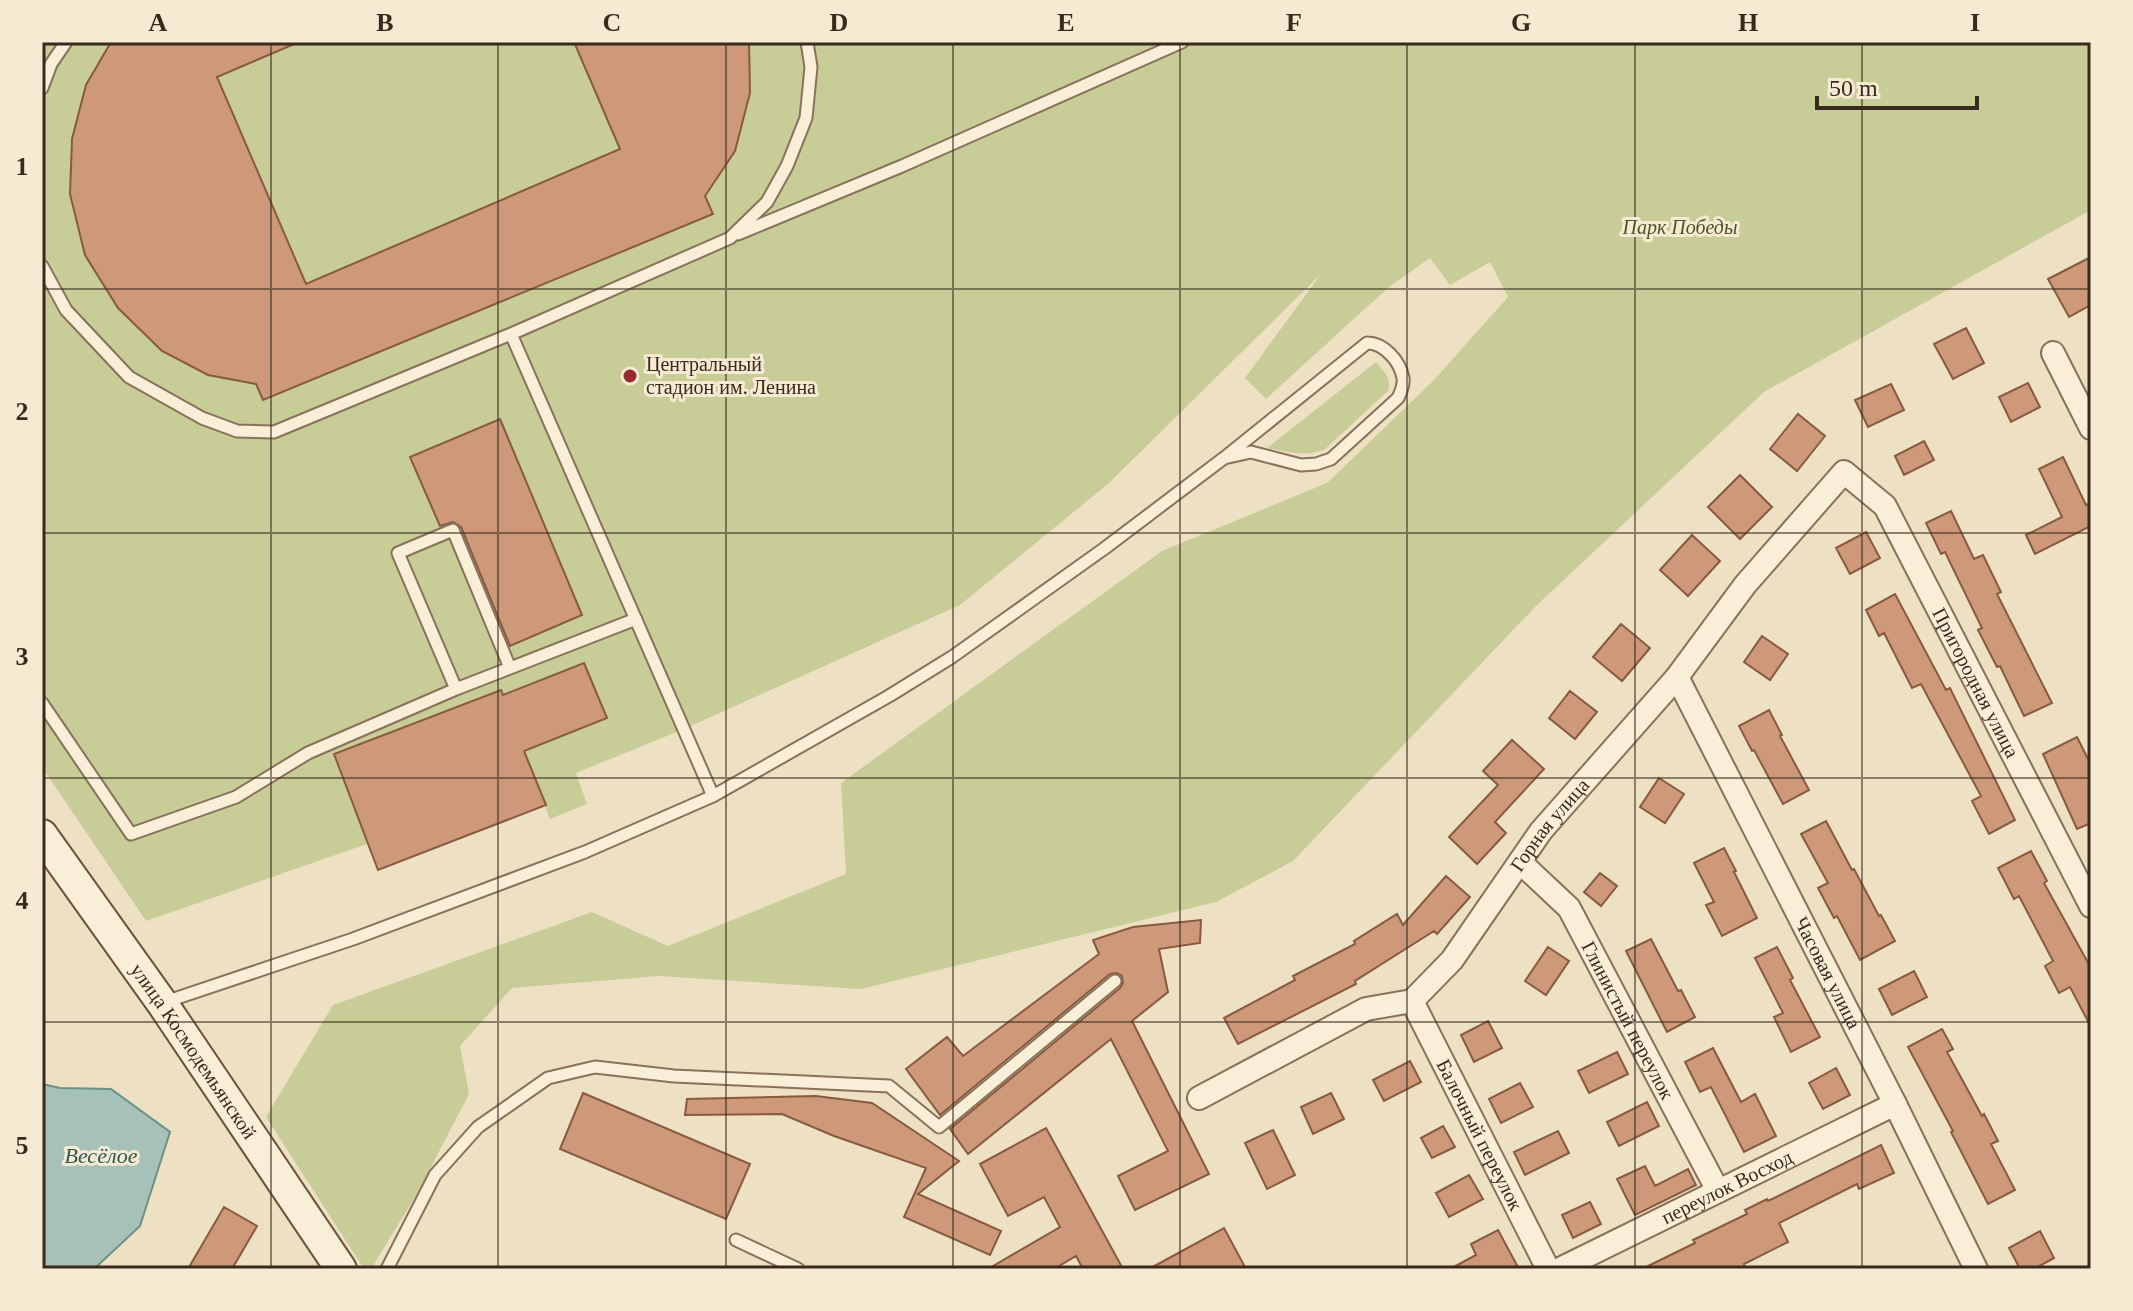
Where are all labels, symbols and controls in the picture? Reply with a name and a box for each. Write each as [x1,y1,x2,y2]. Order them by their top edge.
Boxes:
text: A [149,8,168,37]
text: B [376,8,394,37]
text: C [603,8,621,37]
text: D [830,8,848,37]
text: E [1057,8,1075,37]
text: F [1286,8,1302,37]
text: G [1511,8,1531,37]
text: H [1738,8,1758,37]
text: I [1970,8,1980,37]
scale bar [1817,60,1977,110]
text: 50 m [1829,75,1878,101]
text: 1 [16,152,29,181]
park label: Парк Победы [1621,216,1738,239]
place label: Центральный стадион им. Ленина [646,353,816,399]
marker: Центральный стадион им. Ленина [621,367,639,385]
text: 2 [16,397,29,426]
street label: Пригородная улица [1928,604,2024,761]
text: 3 [16,642,29,671]
street label: Горная улица [1506,774,1593,875]
text: 4 [16,886,29,915]
street label: Часовая улица [1790,913,1866,1032]
street label: Глинистый переулок [1577,937,1679,1103]
street label: улица Космодемьянской [125,959,261,1143]
street label: Балочный переулок [1432,1055,1528,1214]
text: 5 [16,1131,29,1160]
water label: Весёлое [64,1143,138,1168]
street label: переулок Восход [1658,1145,1796,1228]

